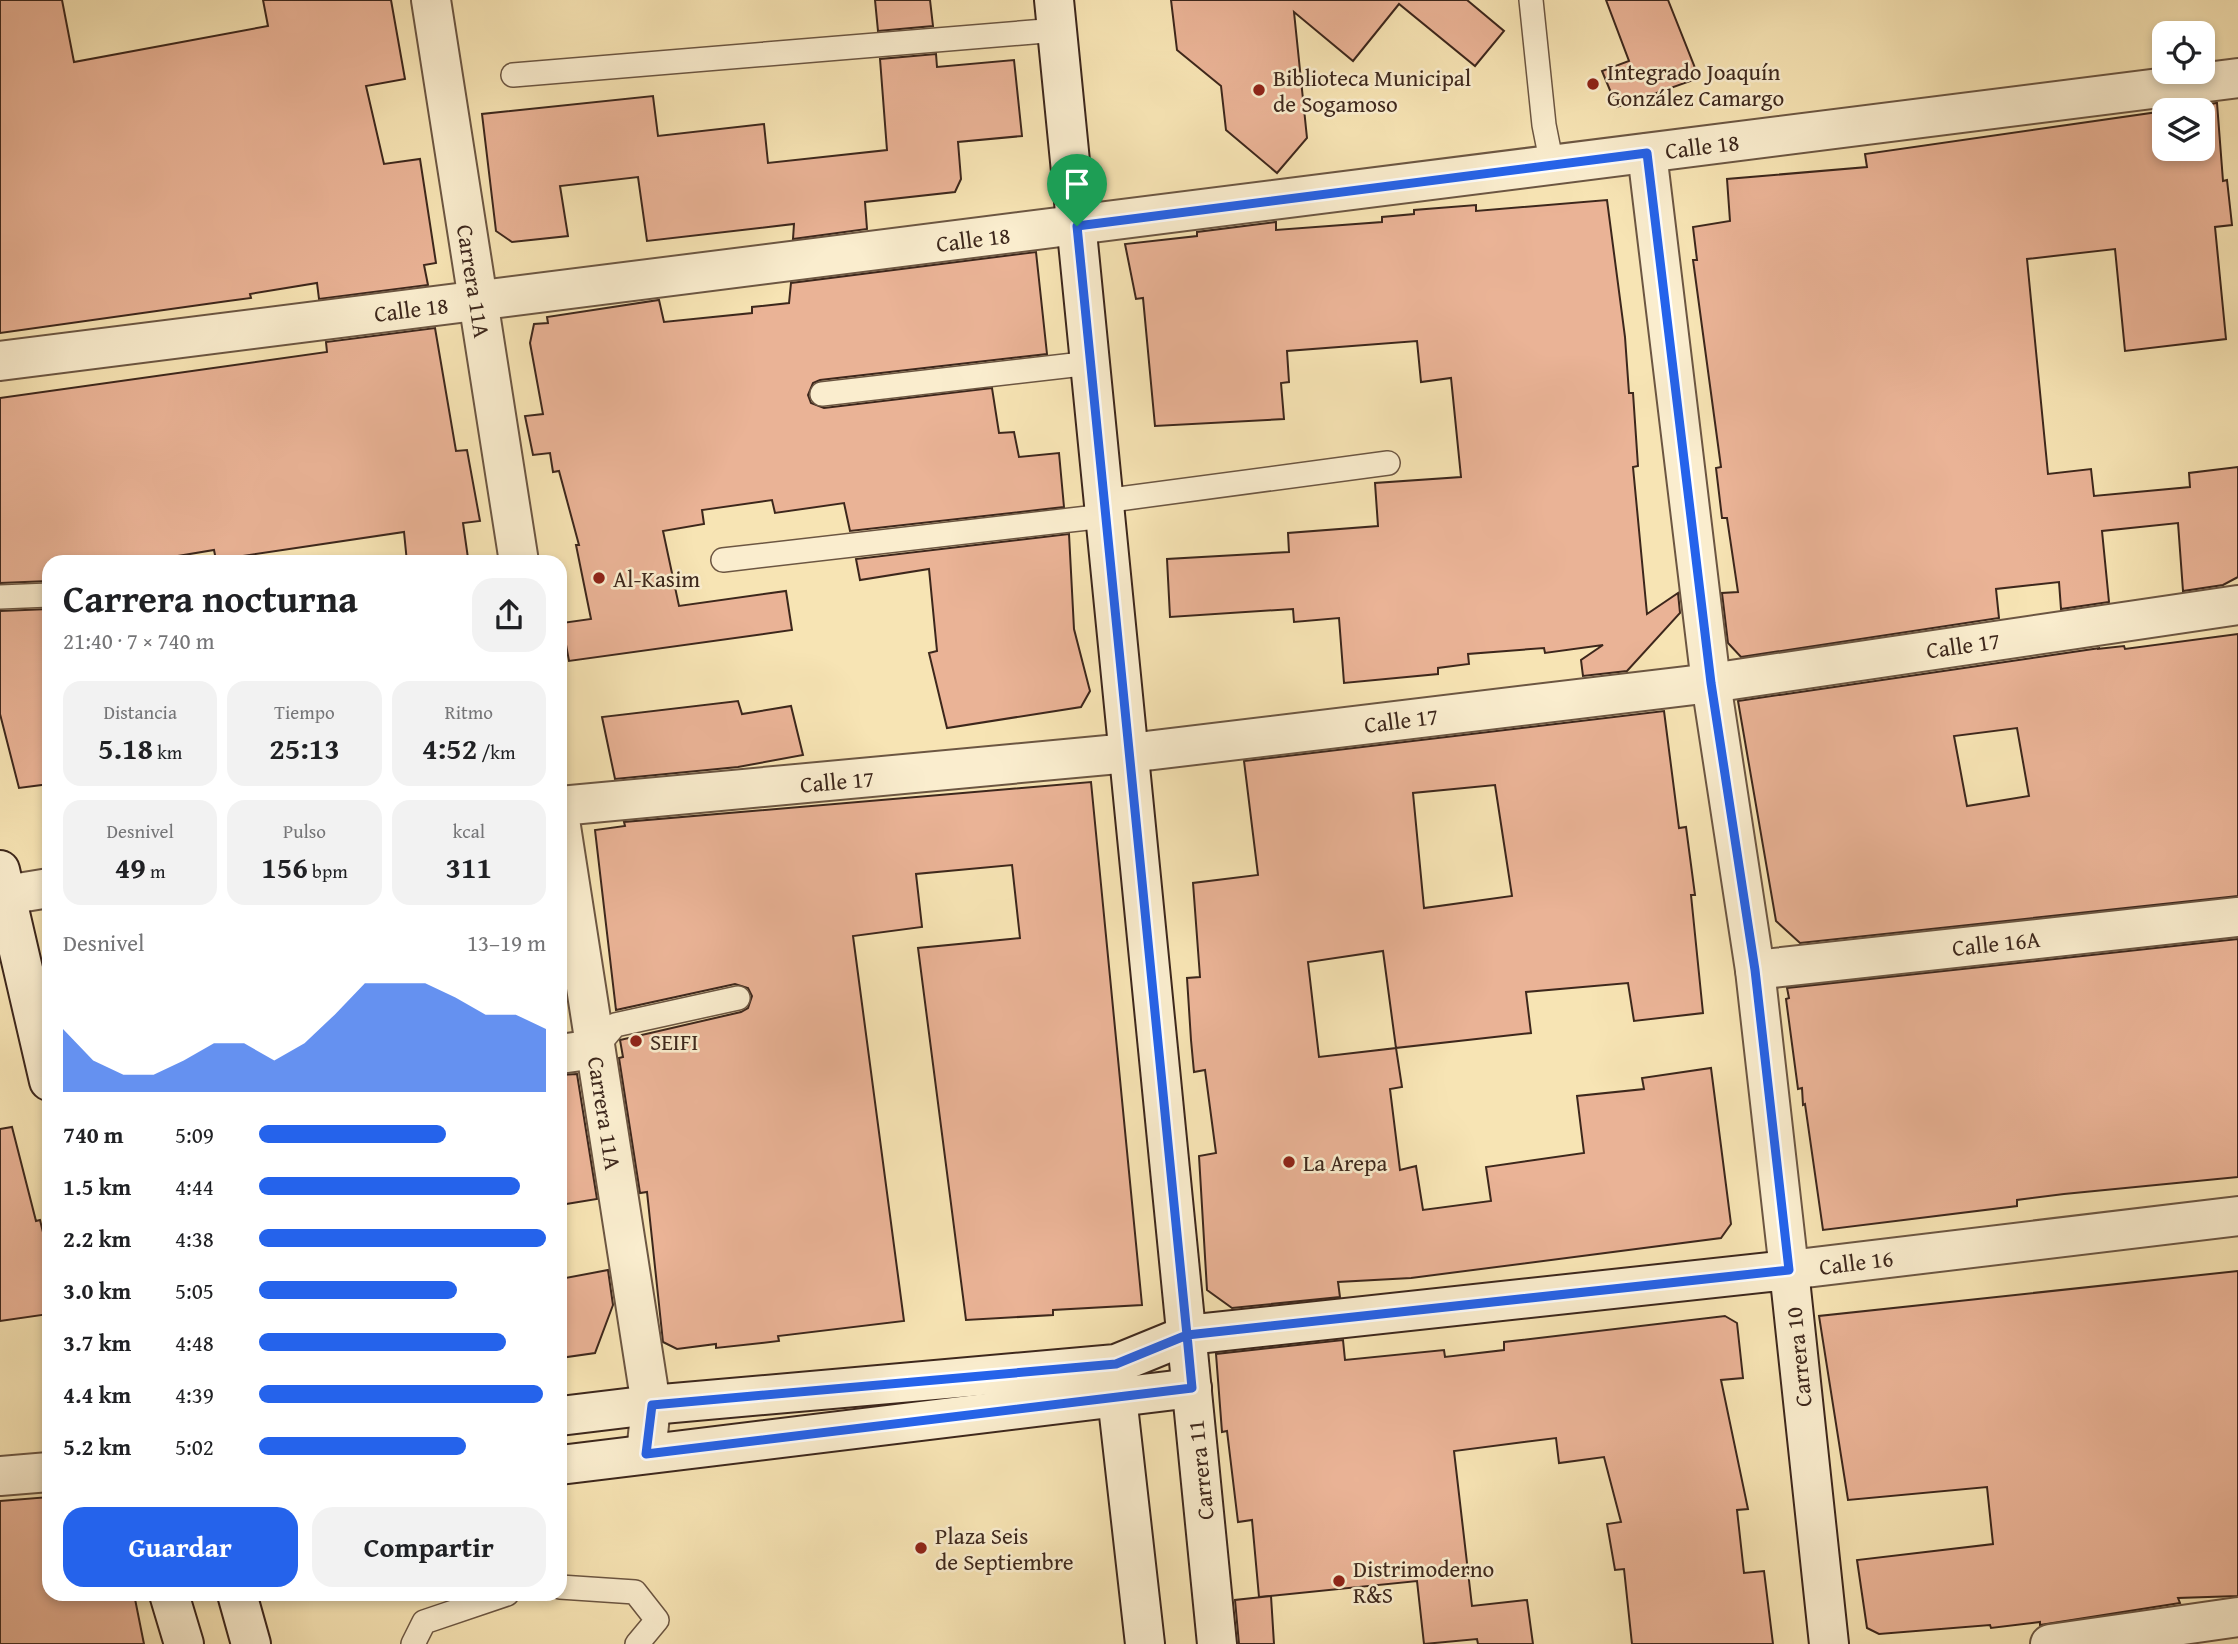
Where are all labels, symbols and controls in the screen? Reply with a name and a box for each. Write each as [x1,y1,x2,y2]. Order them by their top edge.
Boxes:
map controls [2152,21,2215,161]
button: locate [2152,21,2215,84]
place label: Integrado Joaquín González Camargo [1607,55,1784,114]
place label: Biblioteca Municipal de Sogamoso [1273,61,1471,120]
marker: Integrado Joaquín González Camargo [1585,76,1601,92]
marker: Biblioteca Municipal de Sogamoso [1251,82,1267,98]
button: layers [2152,98,2215,161]
street label: Calle 18 [1663,125,1741,167]
pin [1047,154,1107,226]
icon: arrive [1058,165,1096,203]
street label: Calle 18 [934,218,1012,260]
street label: Carrera 11A [449,222,499,340]
street label: Calle 18 [372,288,450,330]
place label: Al-Kasim [613,562,700,595]
text: Carrera nocturna [63,570,358,626]
marker: Al-Kasim [591,570,607,586]
button: share [472,578,546,652]
street label: Calle 17 [1924,623,2002,667]
text: 21:40 · 7 × 740 m [63,624,215,657]
text: Distancia [103,698,177,726]
text: Tiempo [274,698,335,726]
text: Ritmo [445,698,493,726]
street label: Calle 17 [1362,699,1440,741]
text: 5.18 [98,726,153,770]
text: 25:13 [269,726,340,770]
text: 4:52 [422,726,477,770]
text: km [153,738,182,766]
text: /km [477,738,516,766]
street label: Calle 17 [799,761,875,801]
text: Desnivel [107,817,174,845]
text: Pulso [283,817,326,845]
text: kcal [453,817,485,845]
text: 49 [115,845,146,889]
text: 156 [261,845,308,889]
text: 311 [446,845,492,889]
text: m [146,857,166,885]
text: bpm [308,857,348,885]
street label: Calle 16A [1950,922,2042,964]
text: Desnivel [63,926,144,959]
text: 13–19 m [467,926,546,959]
place label: SEIFI [650,1025,698,1058]
marker: SEIFI [628,1033,644,1049]
street label: Carrera 11A [580,1054,630,1172]
text: 740 m [63,1118,124,1151]
text: 5:09 [175,1118,214,1151]
place label: La Arepa [1303,1146,1387,1179]
marker: La Arepa [1281,1154,1297,1170]
text: 1.5 km [63,1170,131,1203]
text: 4:44 [175,1170,214,1203]
text: 2.2 km [63,1222,131,1255]
text: 4:38 [175,1222,214,1255]
street label: Calle 16 [1817,1241,1895,1283]
text: 3.0 km [63,1274,131,1307]
text: 5:05 [175,1274,214,1307]
street label: Carrera 10 [1776,1305,1820,1409]
text: 3.7 km [63,1326,131,1359]
text: 4:48 [175,1326,214,1359]
text: 4.4 km [63,1378,131,1411]
text: 4:39 [175,1378,214,1411]
street label: Carrera 11 [1178,1418,1222,1522]
text: 5.2 km [63,1430,131,1463]
text: 5:02 [175,1430,214,1463]
button: Guardar [63,1507,298,1587]
button: Compartir [312,1507,546,1587]
place label: Plaza Seis de Septiembre [935,1519,1074,1578]
marker: Plaza Seis de Septiembre [913,1540,929,1556]
place label: Distrimoderno R&S [1353,1552,1494,1611]
marker: Distrimoderno R&S [1331,1573,1347,1589]

